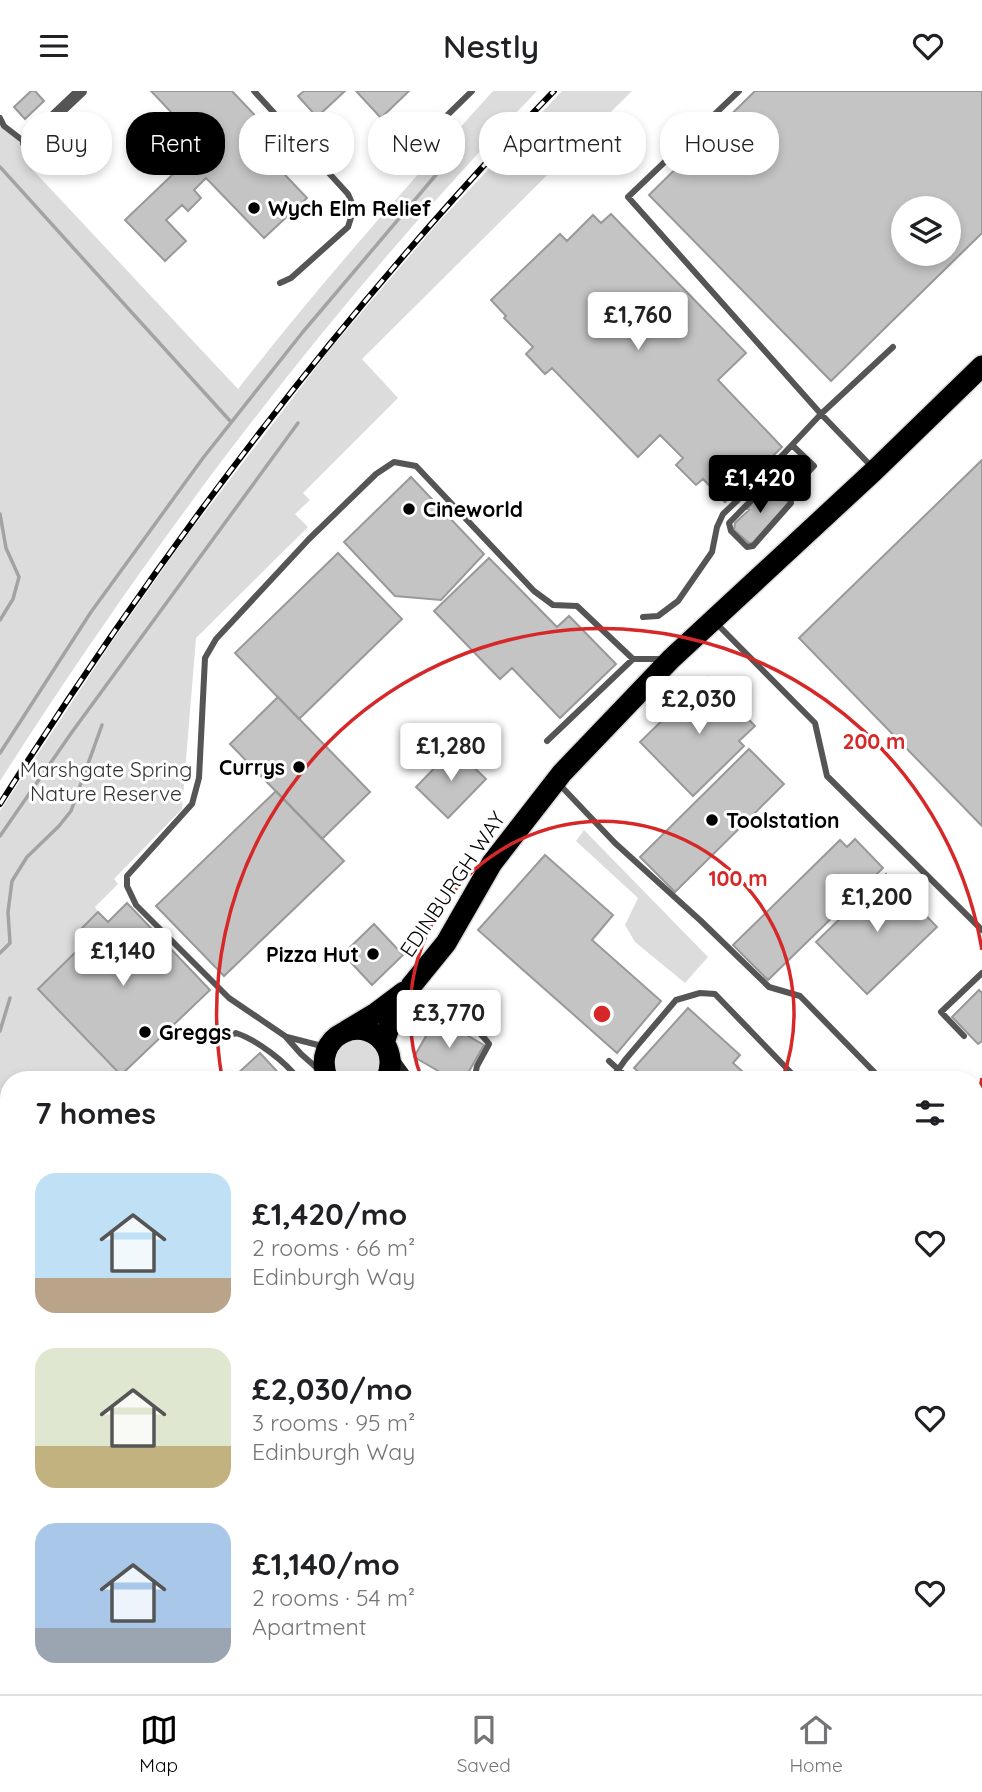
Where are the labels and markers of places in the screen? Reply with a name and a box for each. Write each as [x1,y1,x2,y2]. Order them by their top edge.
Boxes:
place label: Wych Elm Relief [268,195,432,221]
marker: Wych Elm Relief [246,200,262,216]
pin: £1,760 [581,293,695,352]
pin: £1,420 [703,455,817,515]
place label: Cineworld [423,496,523,522]
marker: Cineworld [401,501,417,517]
pin: £2,030 [642,677,756,736]
pin: £1,280 [394,723,508,783]
place label: Currys [219,754,285,780]
marker: Currys [291,759,307,775]
place label: Toolstation [726,807,840,833]
marker: Toolstation [704,812,720,828]
pin: £1,200 [820,875,934,934]
pin: £1,140 [66,929,180,988]
place label: Pizza Hut [266,941,359,967]
marker: Pizza Hut [365,946,381,962]
pin: £3,770 [392,991,506,1050]
centre of rings [590,1002,614,1026]
place label: Greggs [159,1019,231,1045]
marker: Greggs [137,1024,153,1040]

